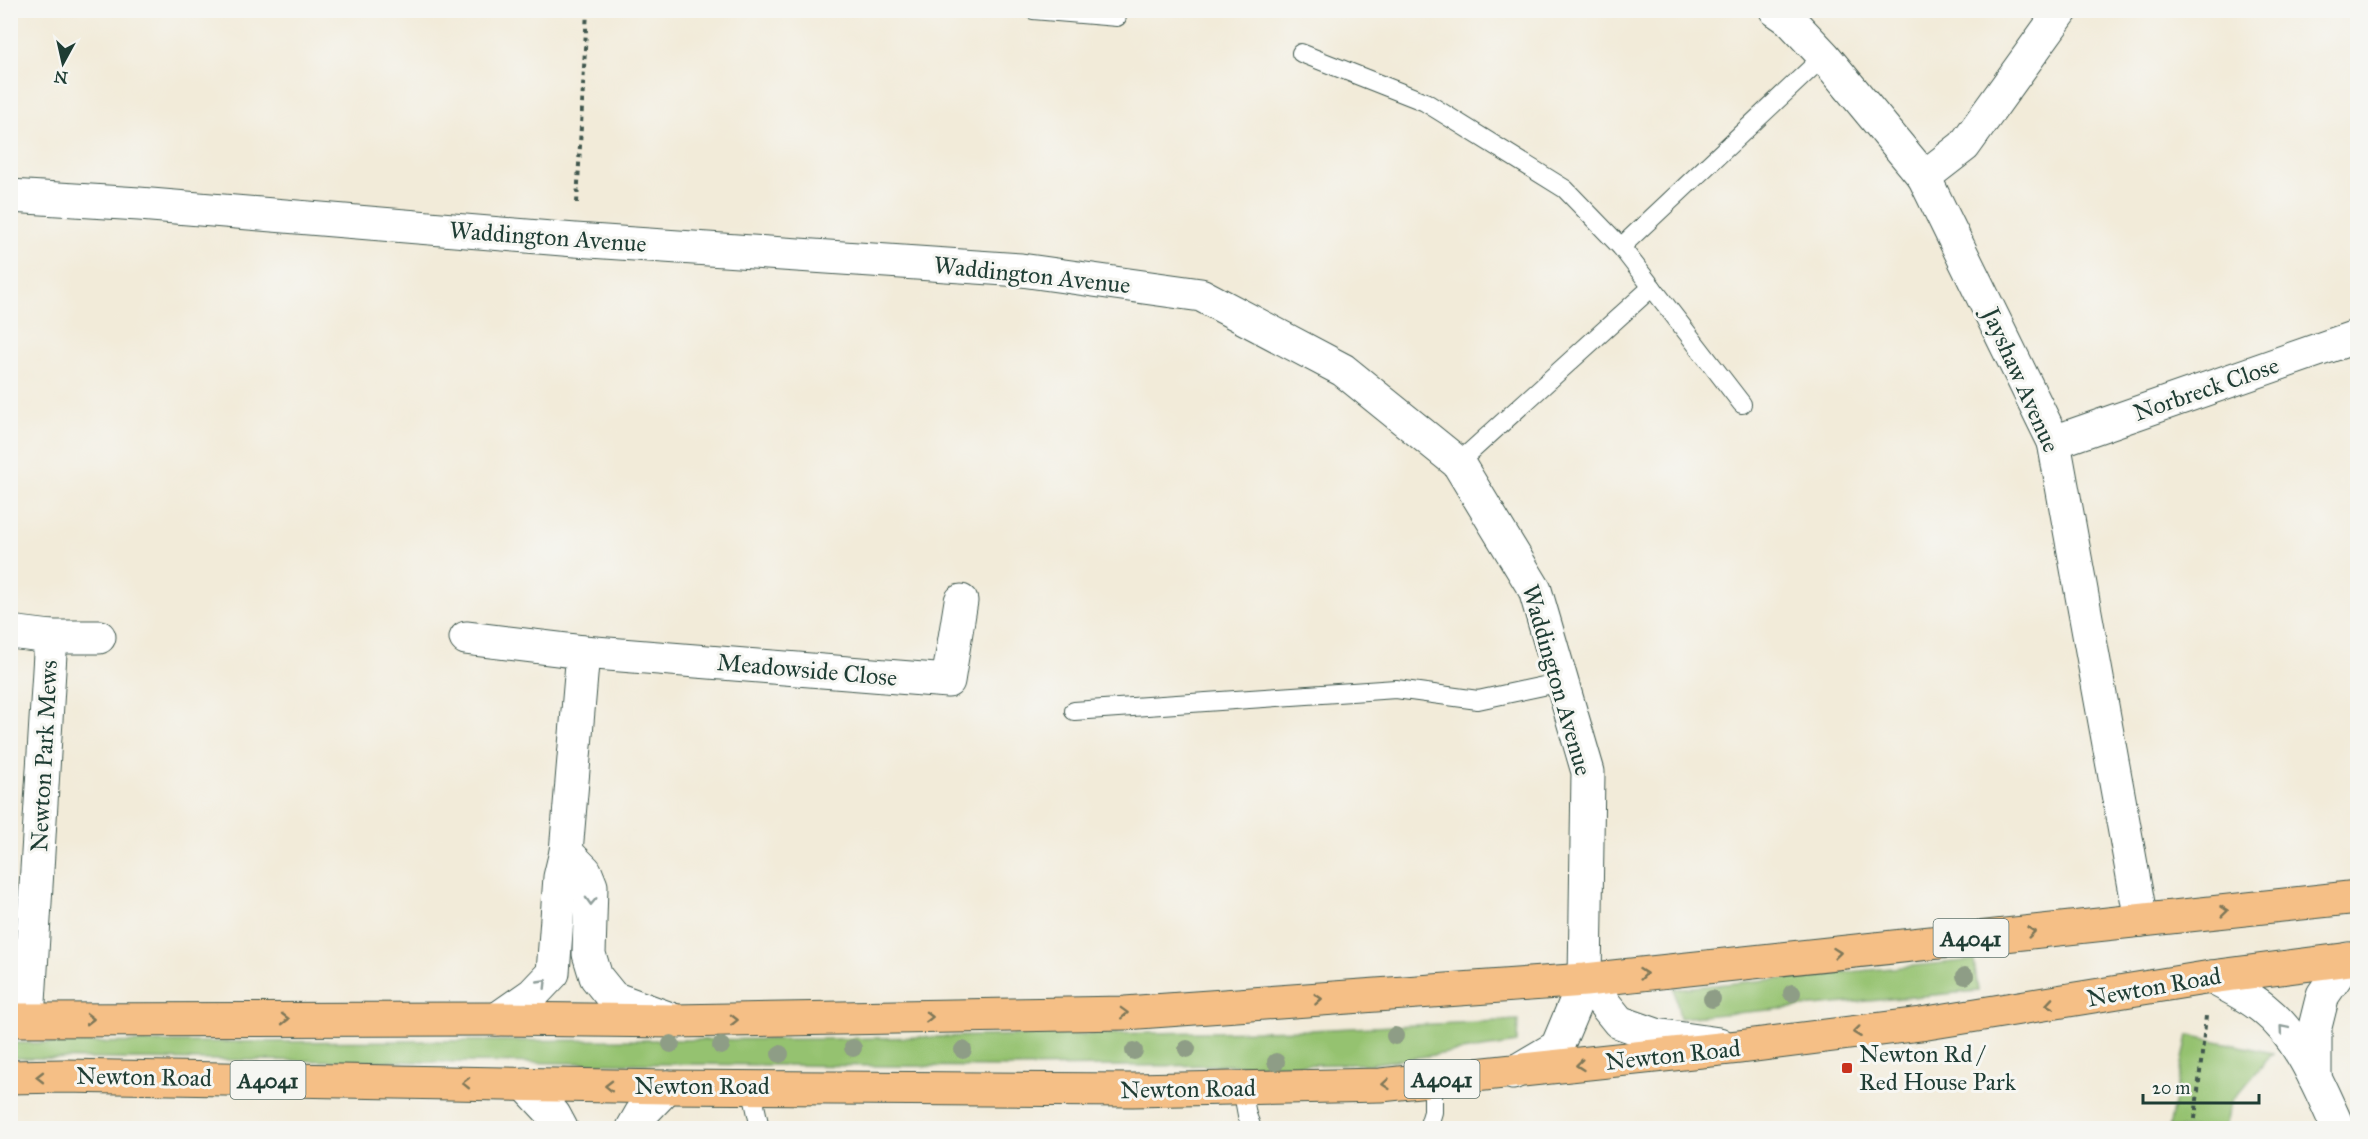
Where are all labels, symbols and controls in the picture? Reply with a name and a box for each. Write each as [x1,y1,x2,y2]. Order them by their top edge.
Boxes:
north arrow [33,33,93,93]
text: N [53,67,69,88]
street label: Waddington Avenue [448,215,648,259]
street label: Waddington Avenue [932,250,1132,300]
street label: Jayshaw Avenue [1975,300,2066,457]
street label: Norbreck Close [2129,350,2283,428]
street label: Waddington Avenue [1515,581,1599,779]
street label: Meadowside Close [716,647,898,693]
street label: Newton Park Mews [24,659,64,853]
one-way arrow [584,897,597,906]
one-way arrow [2220,905,2229,918]
road number: A4041 [1934,919,2008,957]
one-way arrow [2026,926,2035,939]
one-way arrow [1832,947,1841,960]
street label: Newton Road [2085,960,2223,1014]
one-way arrow [1638,968,1647,981]
one-way arrow [536,980,547,991]
one-way arrow [1314,993,1323,1006]
one-way arrow [2045,998,2054,1010]
one-way arrow [1119,1006,1128,1019]
one-way arrow [924,1010,933,1023]
one-way arrow [85,1013,94,1025]
one-way arrow [280,1013,289,1025]
one-way arrow [729,1014,738,1026]
one-way arrow [2279,1025,2290,1036]
one-way arrow [1852,1026,1861,1038]
street label: Newton Road [1604,1033,1742,1077]
place label: Newton Rd / Red House Park [1859,1039,2017,1097]
one-way arrow [1575,1058,1584,1071]
road number: A4041 [1404,1060,1480,1098]
street label: Newton Road [76,1061,212,1093]
road number: A4041 [230,1061,306,1099]
marker: Newton Rd / Red House Park [1840,1061,1854,1075]
scale bar [2143,1067,2258,1105]
one-way arrow [36,1071,45,1083]
street label: Newton Road [634,1071,770,1101]
street label: Newton Road [1120,1073,1256,1105]
one-way arrow [462,1077,471,1089]
one-way arrow [1381,1077,1390,1090]
text: 20 m [2152,1077,2190,1099]
one-way arrow [604,1079,613,1092]

